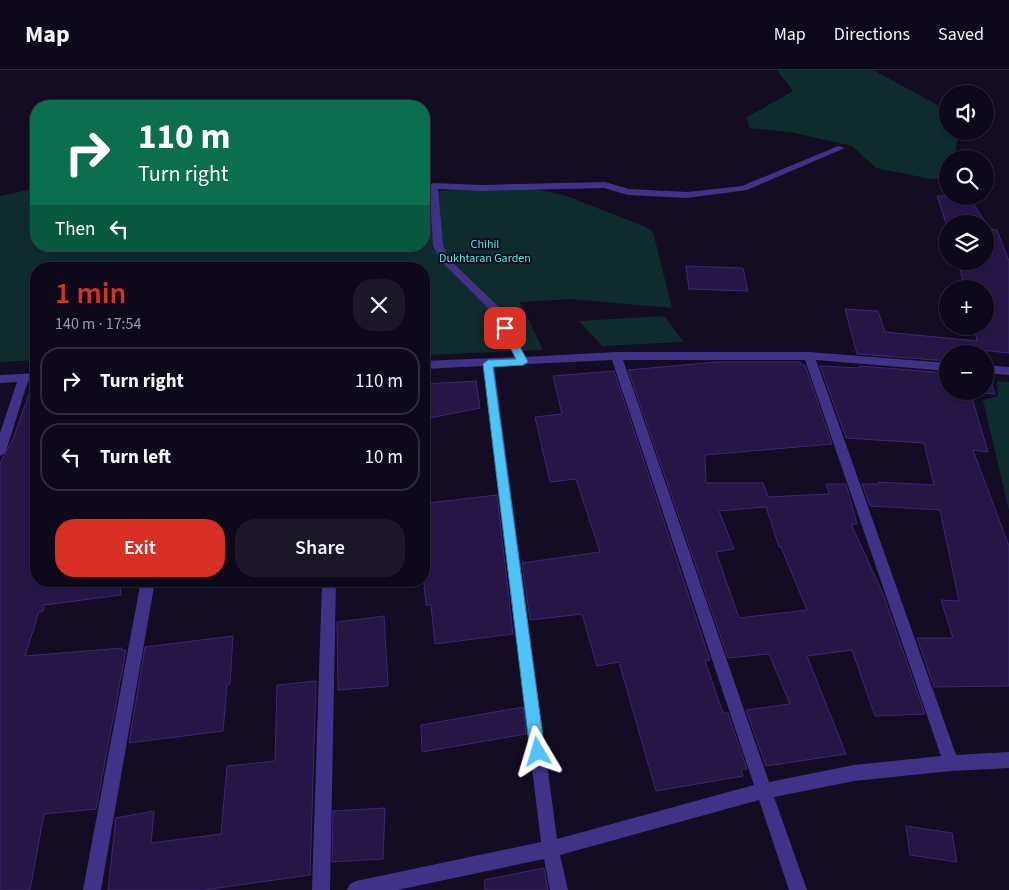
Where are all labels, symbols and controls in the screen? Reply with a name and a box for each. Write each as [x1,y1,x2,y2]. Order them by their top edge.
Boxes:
text: Map [25,17,70,52]
text: Map [774,22,806,47]
text: Directions [834,22,910,47]
text: Saved [938,22,984,47]
map controls [939,85,994,400]
button: sound [939,85,994,140]
text: 110 m [138,112,230,162]
icon: right [55,120,120,185]
button: search [939,150,994,205]
text: Turn right [138,158,228,190]
icon: left [105,215,133,243]
button: layers [939,215,994,270]
text: Then [55,216,95,243]
park label: Chihil Dukhtaran Garden [439,236,531,267]
text: 1 min [55,272,126,315]
button: close [353,279,405,331]
button: + [939,280,994,335]
pin [484,307,526,349]
text: 140 m · 17:54 [55,313,142,335]
icon: arrive [491,314,519,342]
button: − [939,345,994,400]
icon: right [57,367,85,395]
text: Turn right [100,368,184,395]
text: 110 m [355,368,403,395]
icon: left [57,443,85,471]
text: Turn left [100,444,171,471]
text: 10 m [365,444,403,471]
button: Exit [55,519,225,577]
button: Share [235,519,405,577]
position arrow [511,725,563,777]

